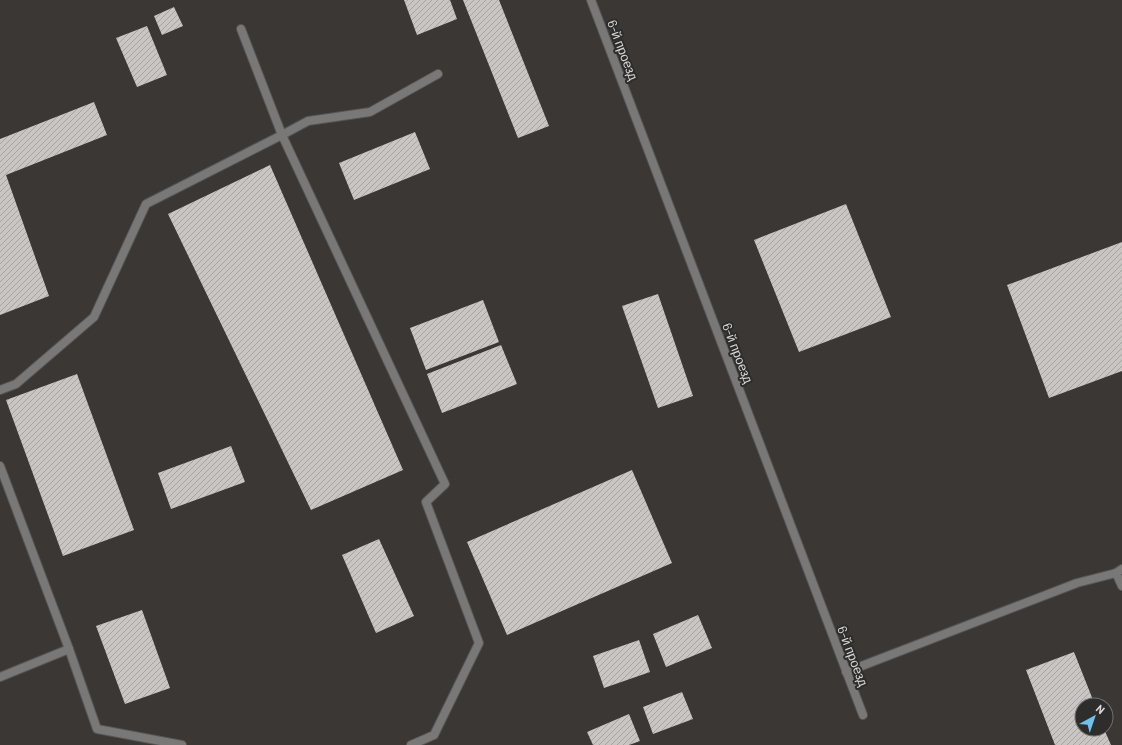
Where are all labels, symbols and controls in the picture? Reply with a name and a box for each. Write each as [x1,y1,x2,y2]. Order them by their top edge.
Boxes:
street label: 6-й проезд [604,18,642,83]
street label: 6-й проезд [719,321,757,386]
street label: 6-й проезд [834,624,872,689]
north arrow [1074,697,1114,737]
text: N [1094,702,1108,716]

